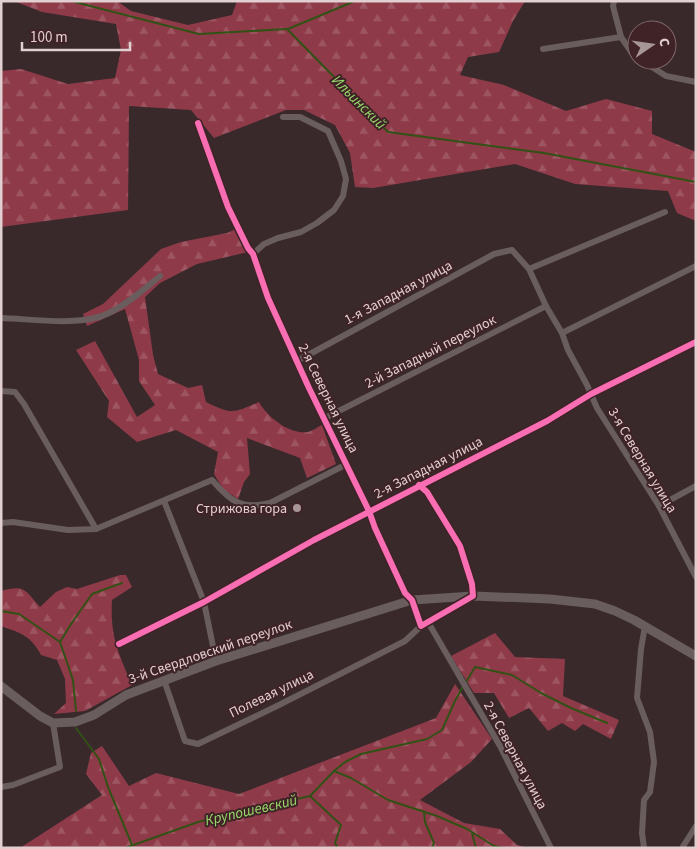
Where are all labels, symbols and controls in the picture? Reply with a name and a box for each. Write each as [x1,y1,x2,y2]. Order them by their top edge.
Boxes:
scale bar [22,20,130,52]
north arrow [627,20,677,70]
text: 100 m [30,27,68,48]
text: С [653,36,674,49]
water label: Ильинский [327,70,391,134]
street label: 1-я Западная улица [341,256,456,330]
street label: 2-й Западный переулок [361,310,500,394]
street label: 2-я Северная улица [293,340,363,457]
street label: 3-я Северная улица [603,404,682,517]
street label: 2-я Западная улица [371,432,486,504]
place label: Стрижова гора [196,499,287,519]
marker: Стрижова гора [291,502,303,514]
street label: 3-й Свердловский переулок [126,615,295,689]
street label: Полевая улица [226,665,317,723]
street label: 2-я Северная улица [478,698,552,813]
water label: Крупошевский [203,790,299,831]

